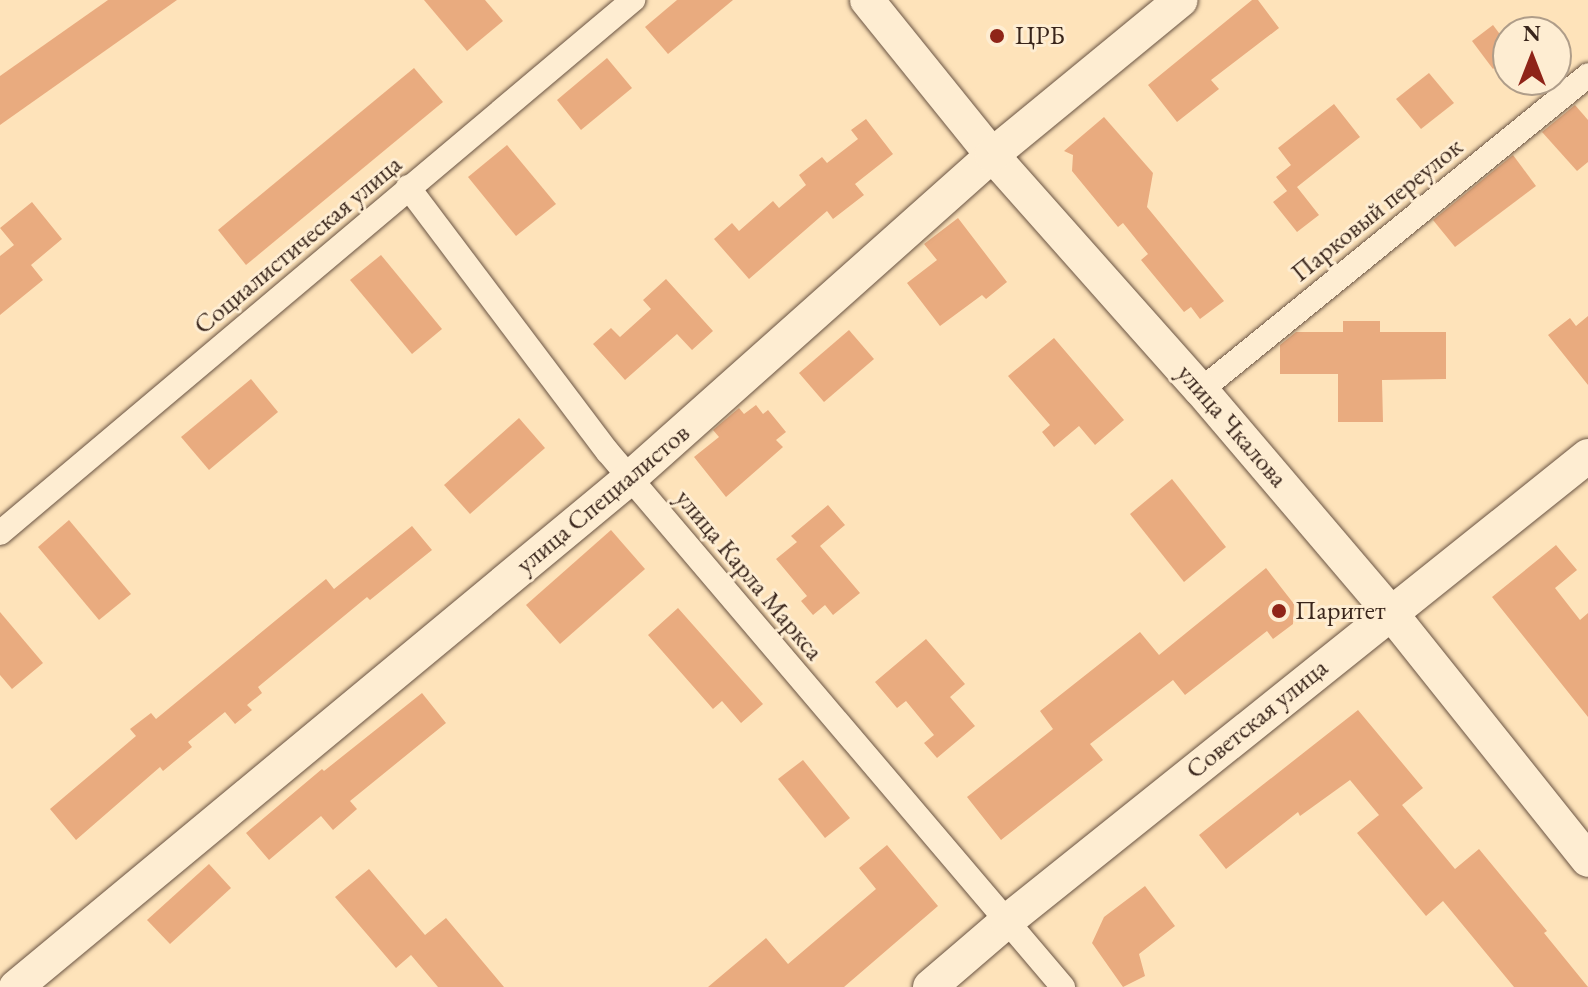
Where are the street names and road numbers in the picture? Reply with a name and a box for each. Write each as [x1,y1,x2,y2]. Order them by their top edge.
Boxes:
street label: Парковый переулок [1285,131,1469,289]
street label: Социалистическая улица [188,149,408,341]
street label: улица Чкалова [1170,358,1294,494]
street label: улица Специалистов [510,417,696,581]
street label: улица Карла Маркса [668,483,830,667]
street label: Советская улица [1180,652,1334,786]

